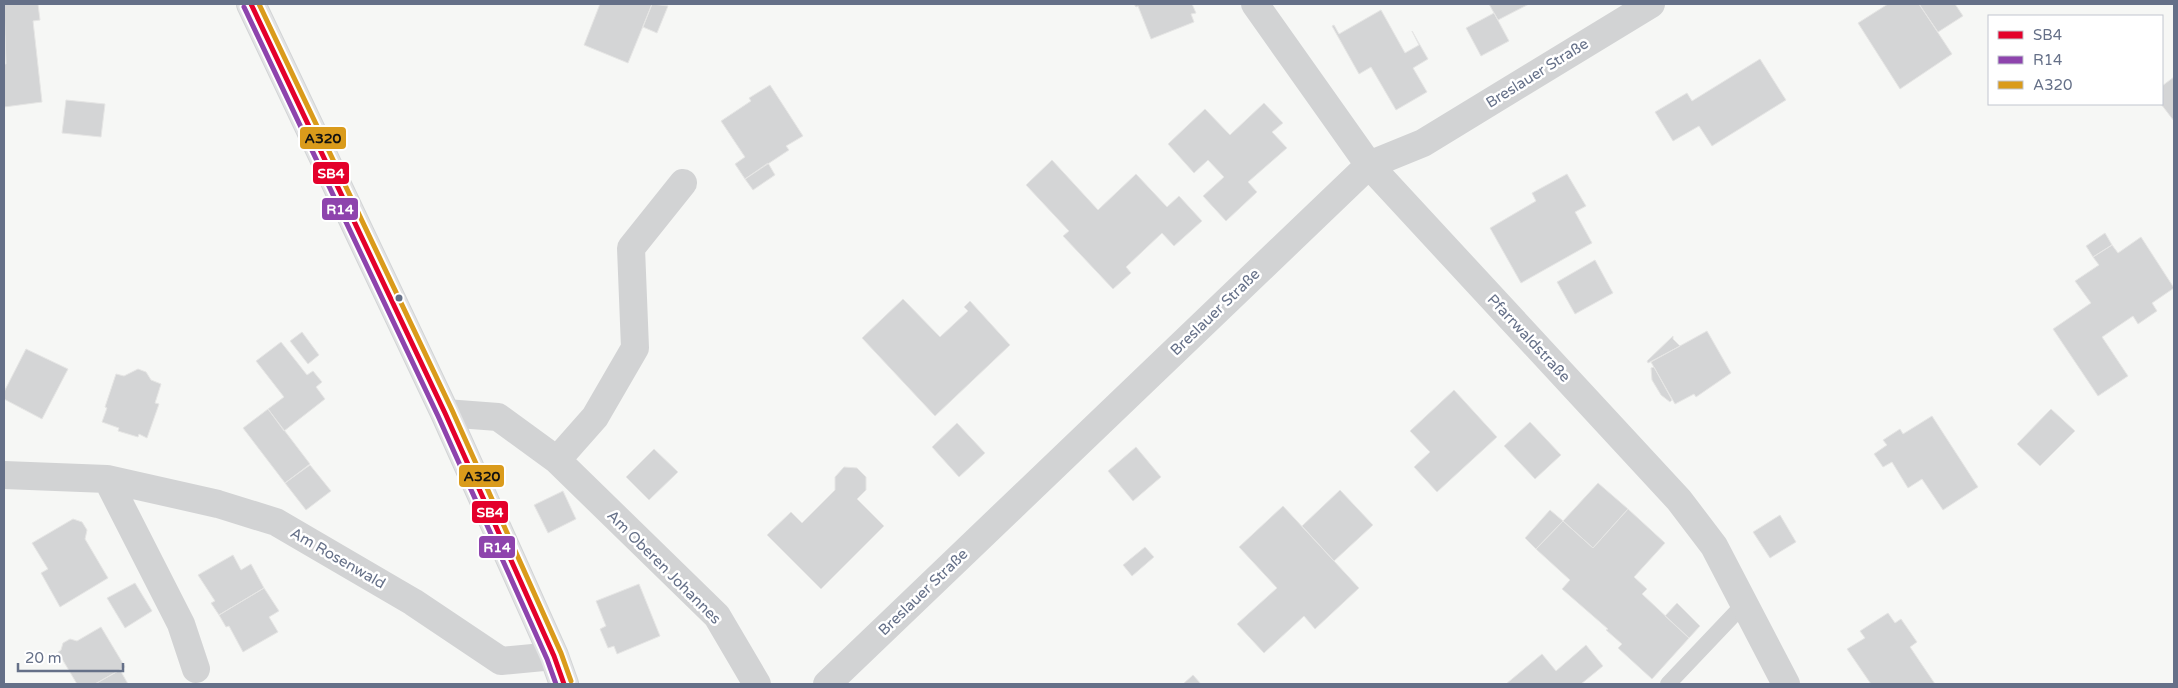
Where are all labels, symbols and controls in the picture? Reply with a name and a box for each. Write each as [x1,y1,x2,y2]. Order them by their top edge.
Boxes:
legend [1988,15,2163,105]
text: SB4 [2033,26,2062,44]
street label: Breslauer Straße [1482,34,1592,112]
text: R14 [2033,51,2063,69]
text: A320 [2033,76,2072,94]
line badge: A320 [299,126,347,150]
text: A320 [305,130,342,147]
line badge: SB4 [312,161,350,185]
text: SB4 [317,165,345,182]
line badge: R14 [321,197,359,221]
text: R14 [326,201,354,218]
street label: Breslauer Straße [1167,265,1263,359]
street label: Pfarrwaldstraße [1484,290,1574,386]
unlabelled marker [394,293,404,303]
line badge: A320 [458,464,505,488]
text: A320 [464,468,501,485]
line badge: SB4 [471,500,509,524]
text: SB4 [476,504,504,521]
street label: Am Oberen Johannes [603,506,725,628]
street label: Am Rosenwald [287,524,389,592]
line badge: R14 [478,535,516,559]
text: R14 [483,539,511,556]
street label: Breslauer Straße [875,545,971,639]
scale bar [18,640,122,672]
text: 20 m [25,649,62,667]

